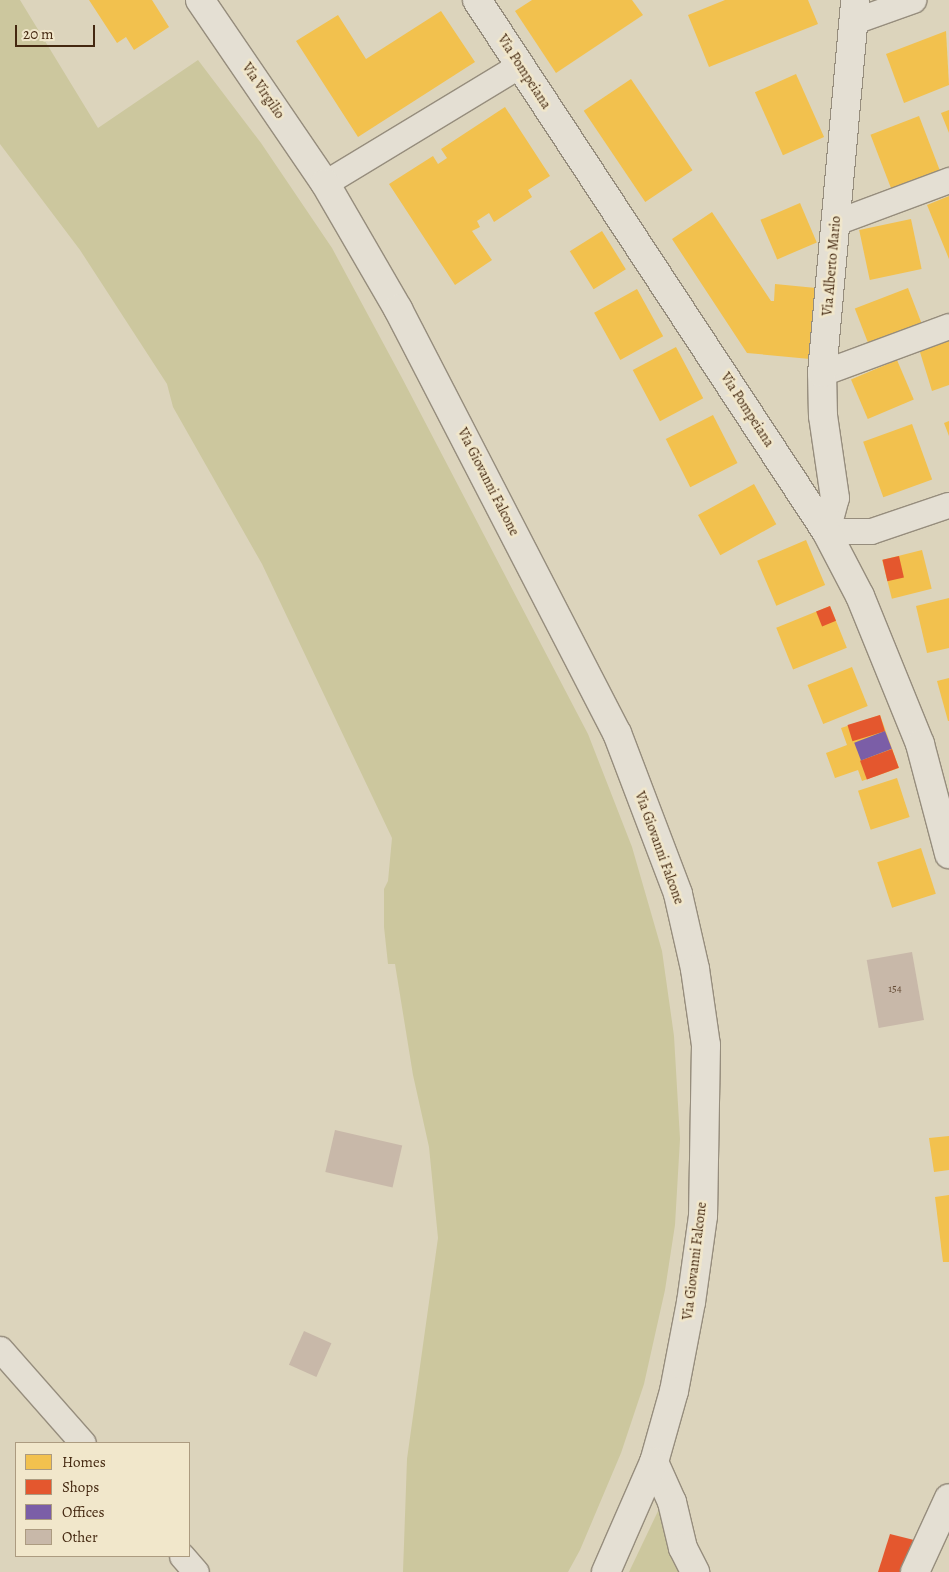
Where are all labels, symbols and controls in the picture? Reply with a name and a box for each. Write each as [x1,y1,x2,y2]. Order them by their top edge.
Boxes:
scale bar [18,15,98,47]
text: 20 m [23,24,54,44]
street label: Via Pompeiana [494,32,554,112]
street label: Via Virgilio [238,60,288,122]
street label: Via Alberto Mario [819,215,845,317]
street label: Via Pompeiana [717,370,777,450]
street label: Via Giovanni Falcone [454,425,522,539]
street label: Via Giovanni Falcone [631,789,687,907]
house number: 154 [888,982,902,996]
street label: Via Giovanni Falcone [679,1201,711,1321]
legend [15,1442,190,1557]
text: Homes [62,1452,106,1472]
text: Shops [62,1477,99,1497]
text: Offices [62,1502,105,1522]
text: Other [62,1527,98,1547]

